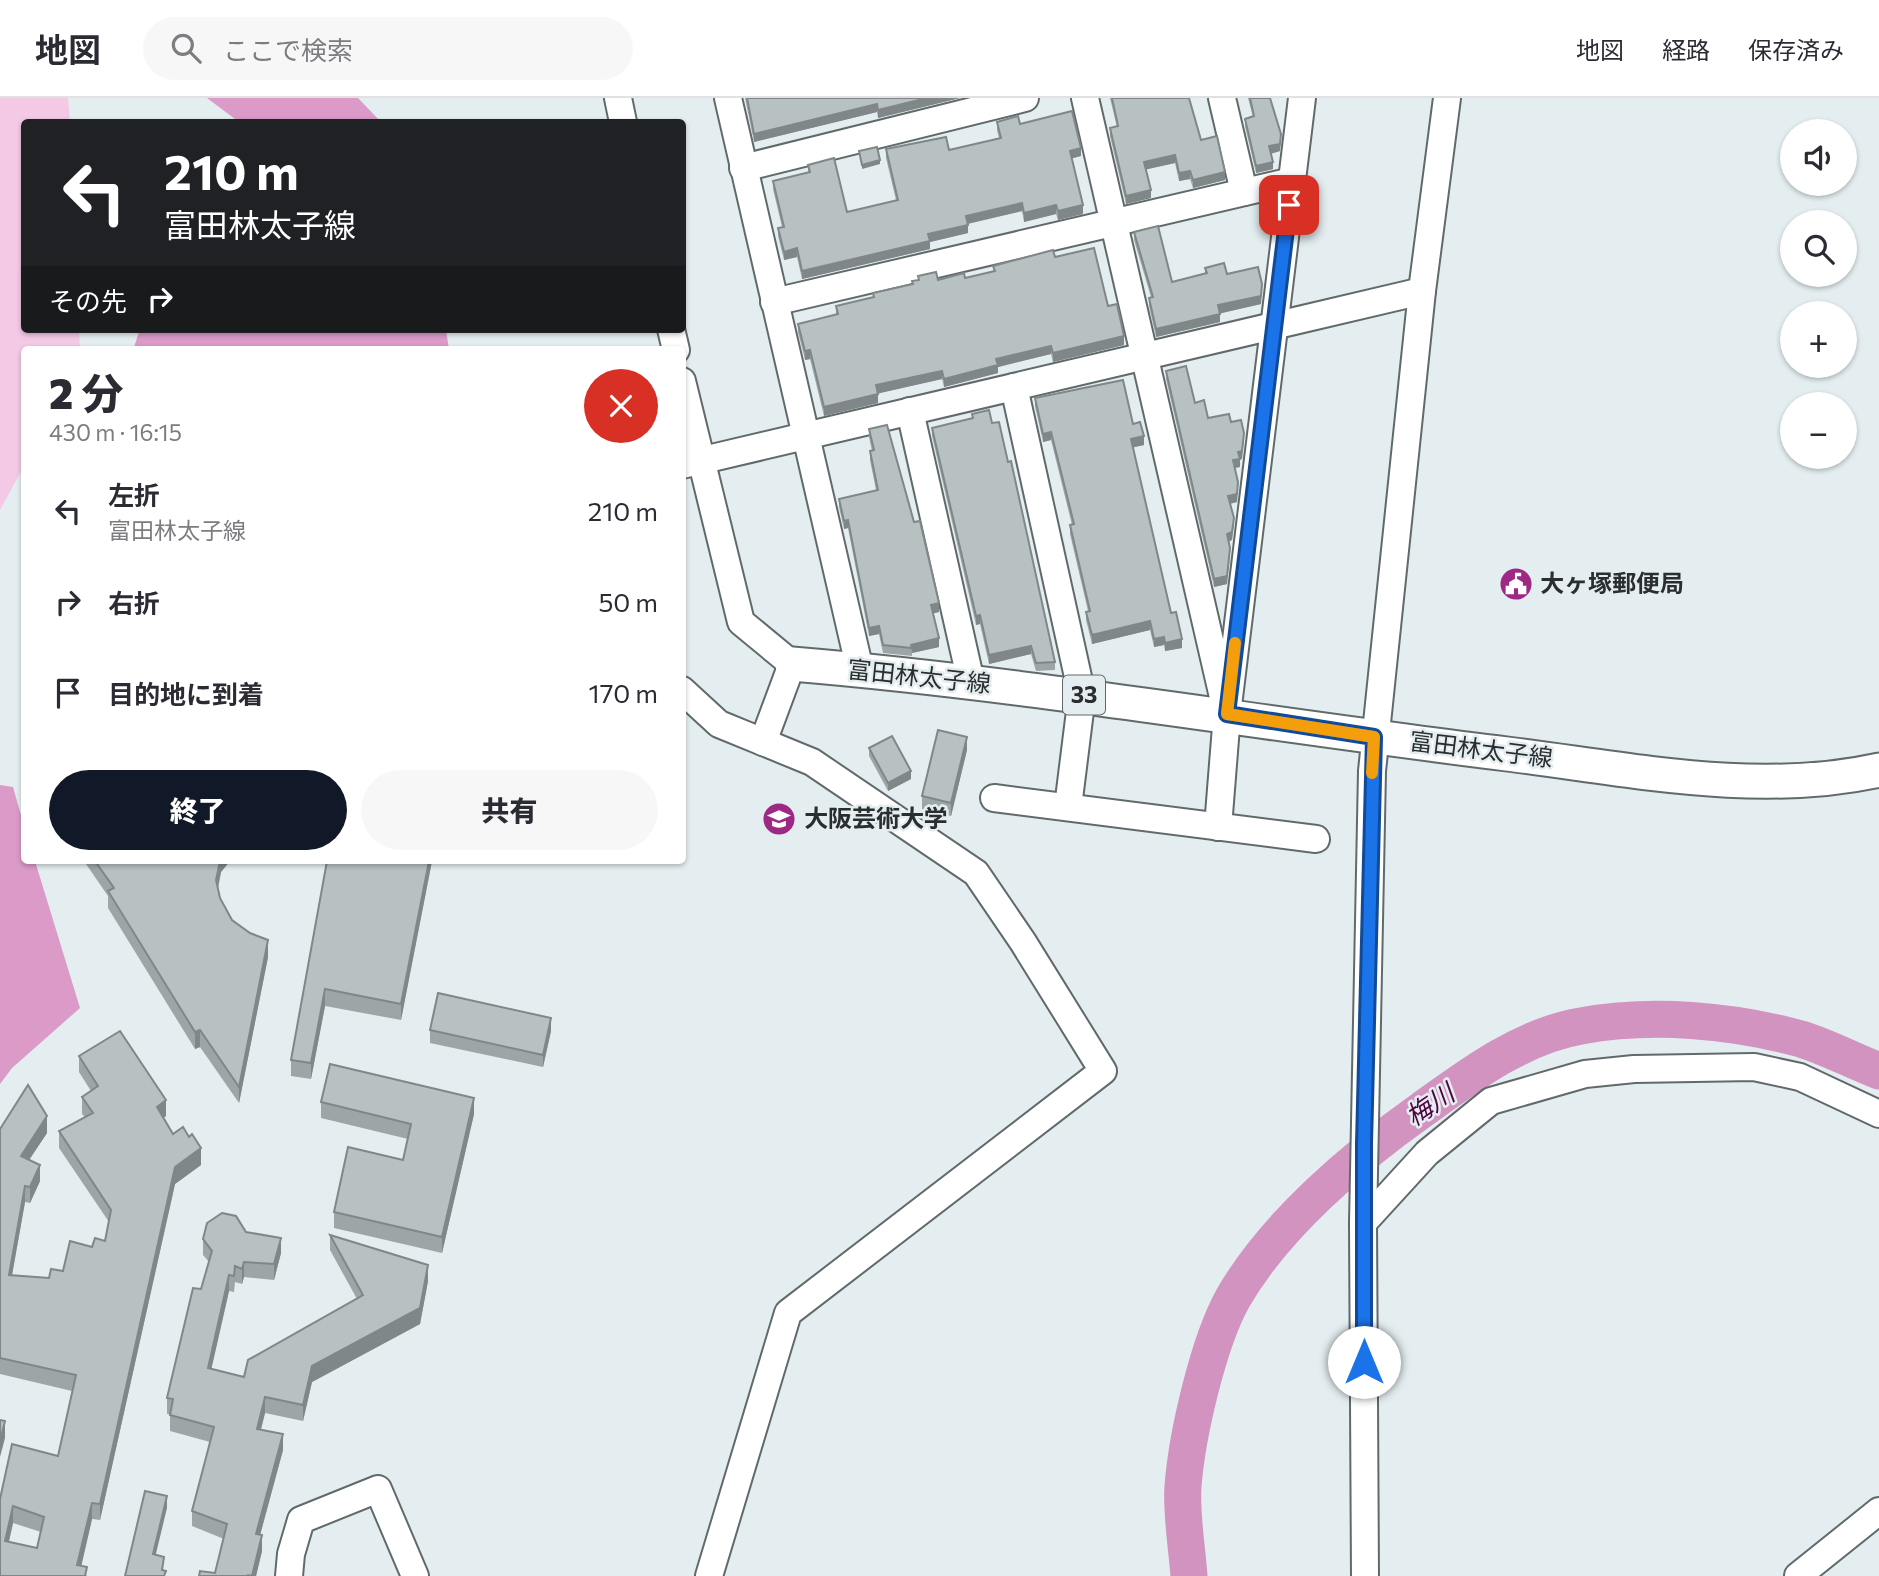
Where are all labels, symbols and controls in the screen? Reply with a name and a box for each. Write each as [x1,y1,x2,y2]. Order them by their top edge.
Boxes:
search box [143,17,633,80]
text: 地図 [35,28,101,69]
icon: search [167,29,205,67]
text: ここで検索 [223,34,353,65]
text: 地図 [1576,35,1624,64]
text: 経路 [1662,35,1710,64]
text: 保存済み [1748,35,1844,64]
map controls [1780,119,1857,469]
button: sound [1780,119,1857,196]
text: 210 m [164,140,299,200]
icon: left [49,147,140,238]
pin [1259,175,1319,235]
icon: arrive [1270,186,1308,224]
text: 富田林太子線 [164,204,356,244]
button: search [1780,210,1857,287]
icon: right [141,280,179,318]
text: その先 [49,285,127,316]
button: + [1780,301,1857,378]
text: 2 分 [49,366,123,418]
button: close [584,369,658,443]
button: − [1780,392,1857,469]
text: 430 m · 16:15 [49,418,182,446]
text: 左折 [108,479,160,510]
icon: left [49,492,87,530]
text: 210 m [588,495,658,526]
text: 富田林太子線 [108,516,246,544]
public building icon: 大ヶ塚郵便局 [1497,565,1535,603]
place label: 大ヶ塚郵便局 [1540,568,1684,597]
icon: right [49,583,87,621]
text: 50 m [598,586,658,617]
text: 右折 [108,587,160,618]
street label: 富田林太子線 [846,654,992,697]
icon: arrive [49,674,87,712]
road number: 33 [1063,676,1105,715]
text: 170 m [589,677,658,708]
text: 目的地に到着 [108,678,264,709]
street label: 富田林太子線 [1408,725,1554,772]
button: 終了 [49,770,347,850]
button: 共有 [361,770,658,850]
school or university icon: 大阪芸術大学 [760,800,798,838]
place label: 大阪芸術大学 [804,803,948,832]
water label: 梅川 [1399,1075,1462,1131]
position arrow [1327,1325,1401,1399]

